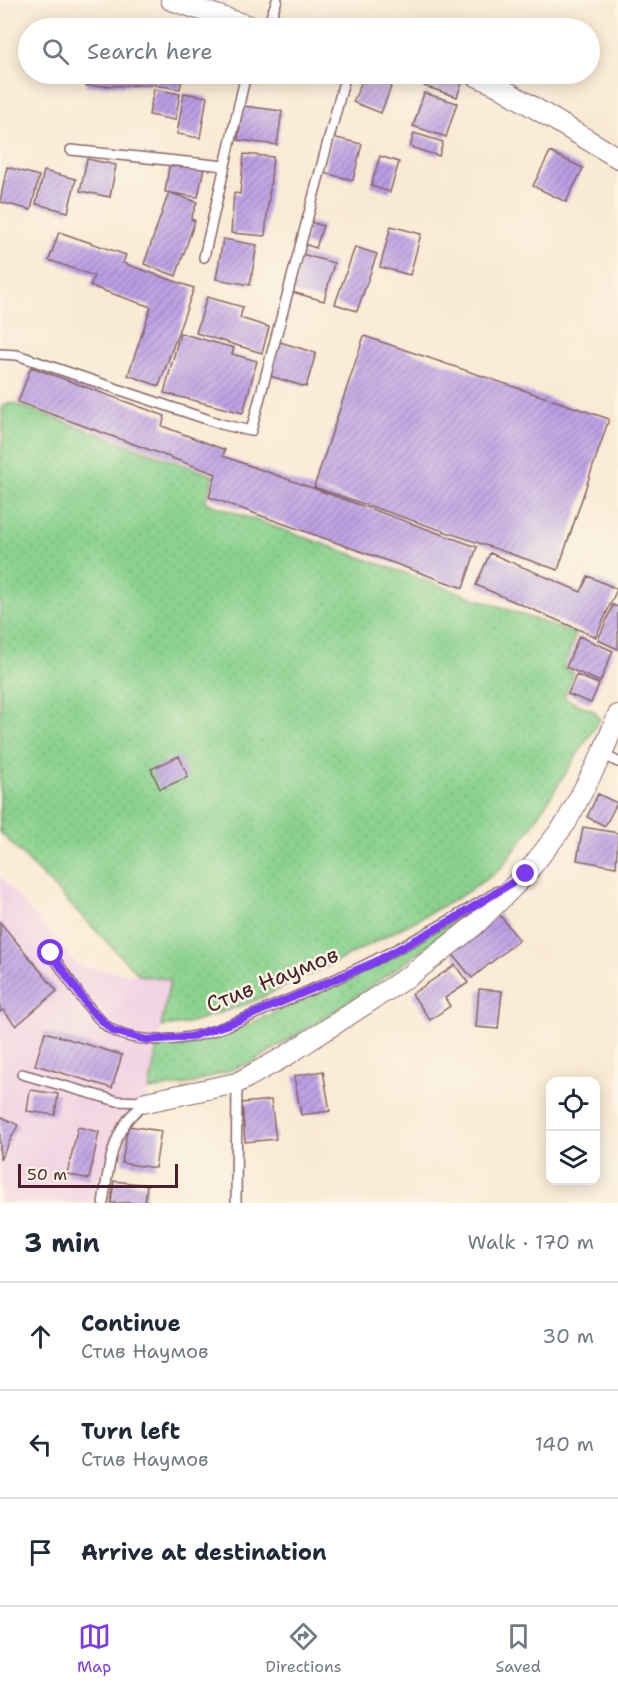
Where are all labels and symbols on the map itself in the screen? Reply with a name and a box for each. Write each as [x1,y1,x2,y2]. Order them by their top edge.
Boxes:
route end [512,860,538,886]
route start [37,939,63,965]
street label: Стив Наумов [202,940,343,1019]
scale bar [18,1161,178,1188]

